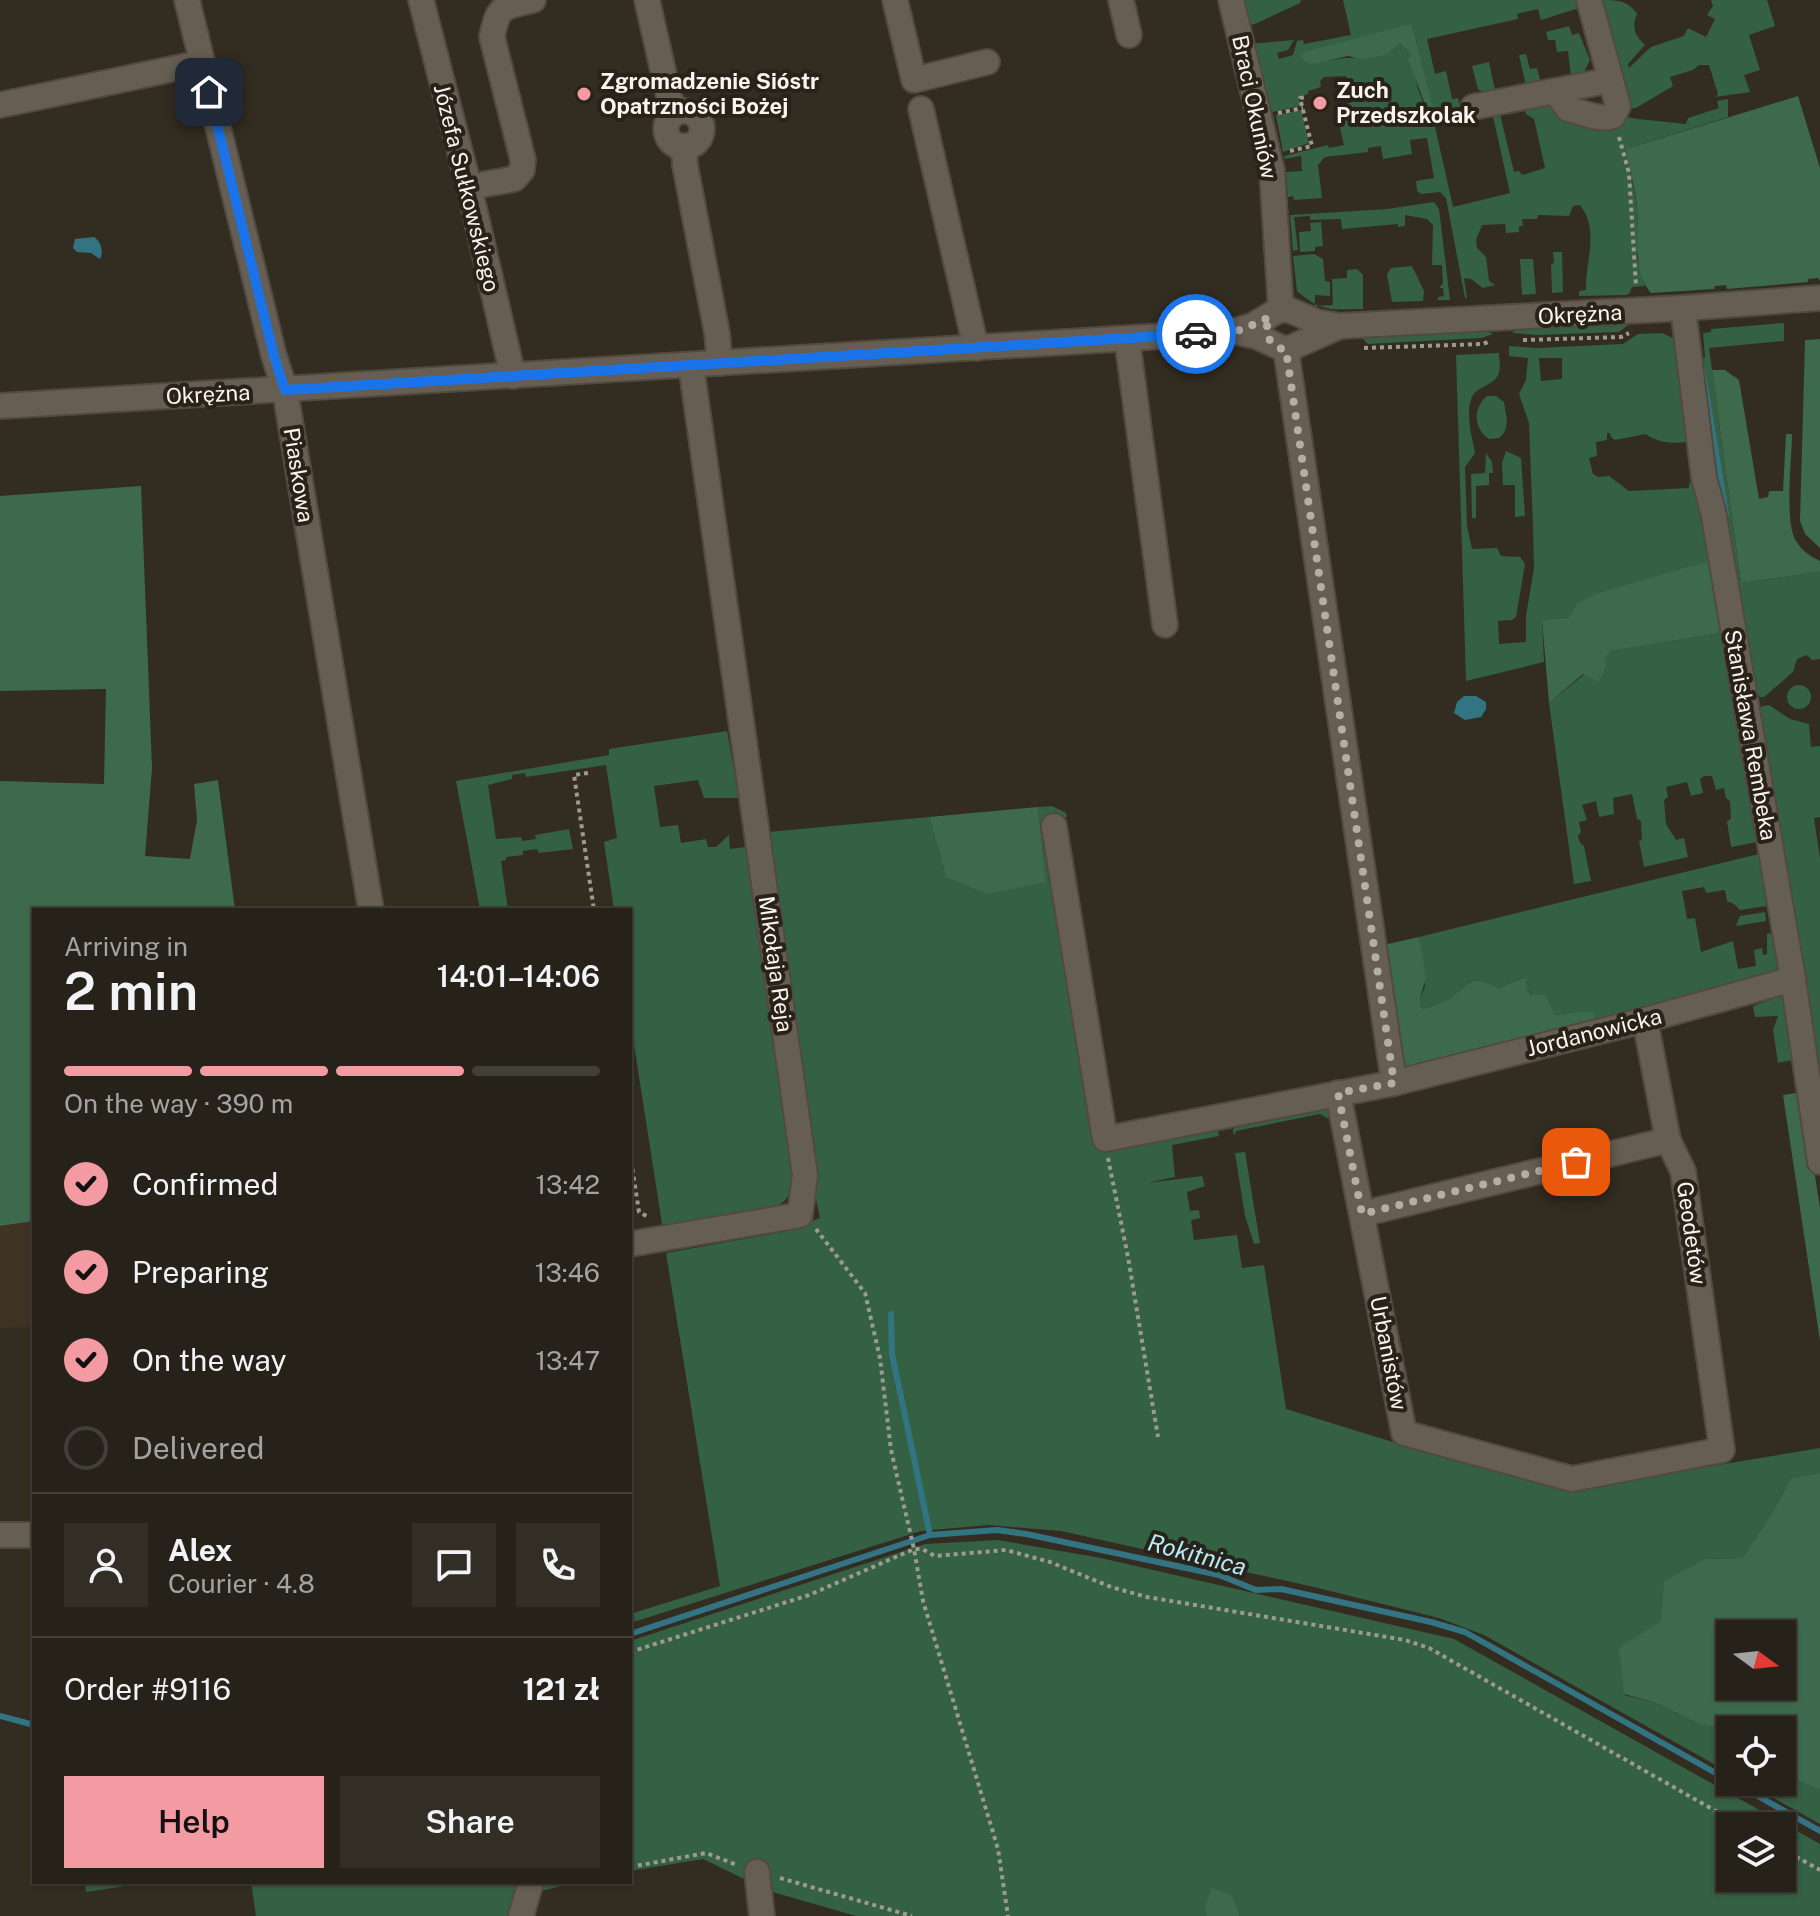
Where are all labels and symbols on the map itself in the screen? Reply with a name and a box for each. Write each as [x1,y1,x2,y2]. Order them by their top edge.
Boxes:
street label: Braci Okuniów [1227,33,1283,181]
pin [175,58,243,126]
place label: Zgromadzenie Sióstr Opatrzności Bożej [600,68,819,119]
place label: Zuch Przedszkolak [1336,77,1476,128]
street label: Józefa Sułkowskiego [429,82,505,294]
marker: Zgromadzenie Sióstr Opatrzności Bożej [575,85,593,103]
marker: Zuch Przedszkolak [1311,94,1329,112]
courier [1156,294,1236,374]
street label: Okrężna [1537,299,1623,329]
street label: Okrężna [165,379,251,409]
street label: Piaskowa [279,426,319,524]
street label: Stanisława Rembeka [1720,628,1782,842]
street label: Mikołaja Reja [754,894,798,1034]
street label: Jordanowicka [1524,1003,1664,1061]
pin [1542,1128,1610,1196]
street label: Geodetów [1672,1180,1712,1286]
street label: Urbanistów [1365,1294,1413,1412]
water label: Rokitnica [1145,1527,1249,1581]
north arrow [1716,1620,1796,1700]

